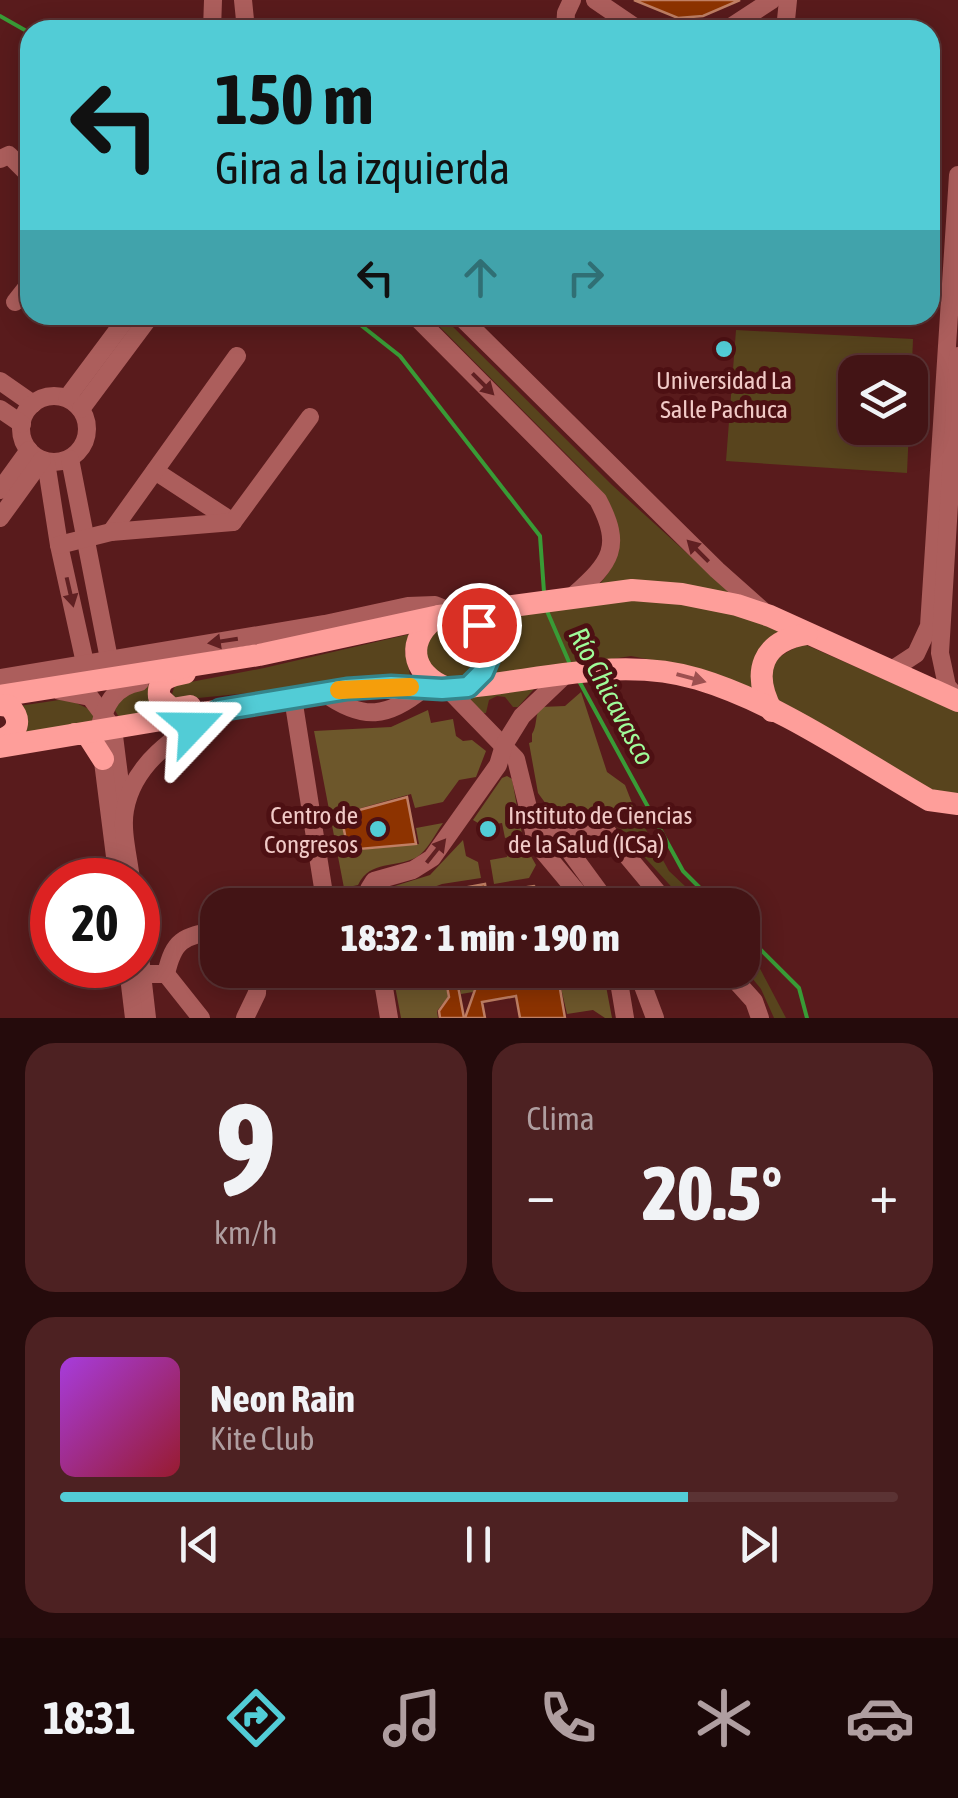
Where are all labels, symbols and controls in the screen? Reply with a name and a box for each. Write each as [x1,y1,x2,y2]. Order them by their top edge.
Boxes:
text: 150 m [215,59,374,139]
icon: left [50,60,180,190]
text: Gira a la izquierda [215,142,510,194]
icon: left [348,250,403,305]
icon: ahead [453,250,508,305]
icon: right [558,250,613,305]
marker: Universidad La Salle Pachuca [713,338,735,360]
map controls [838,355,928,445]
button: layers [838,355,928,445]
place label: Universidad La Salle Pachuca [656,366,792,423]
one-way arrow [471,371,494,395]
one-way arrow [686,540,710,564]
one-way arrow [62,577,78,608]
pin [437,583,522,668]
icon: arrive [452,598,507,653]
water label: Río Chicavasco [562,622,662,770]
one-way arrow [207,634,238,649]
one-way arrow [676,670,707,686]
position arrow [141,674,245,778]
place label: Centro de Congresos [264,801,358,858]
place label: Instituto de Ciencias de la Salud (ICSa) [508,801,692,858]
marker: Centro de Congresos [367,818,389,840]
marker: Instituto de Ciencias de la Salud (ICSa) [477,818,499,840]
one-way arrow [425,839,446,864]
speed limit sign: 20 [30,858,160,988]
text: 18:32 · 1 min · 190 m [340,916,620,959]
text: 9 [215,1074,276,1223]
text: Clima [527,1100,595,1137]
text: 20.5° [642,1150,782,1236]
text: − [527,1162,555,1225]
text: + [869,1162,898,1225]
text: km/h [214,1214,277,1251]
text: Neon Rain [210,1377,355,1420]
text: Kite Club [210,1420,314,1457]
icon: previous [172,1517,227,1572]
icon: pause [451,1517,506,1572]
icon: next [731,1517,786,1572]
icon: directions [221,1683,291,1753]
icon: music [377,1683,447,1753]
icon: phone [533,1683,603,1753]
icon: climate [689,1683,759,1753]
icon: car [845,1683,915,1753]
text: 18:31 [43,1692,136,1744]

